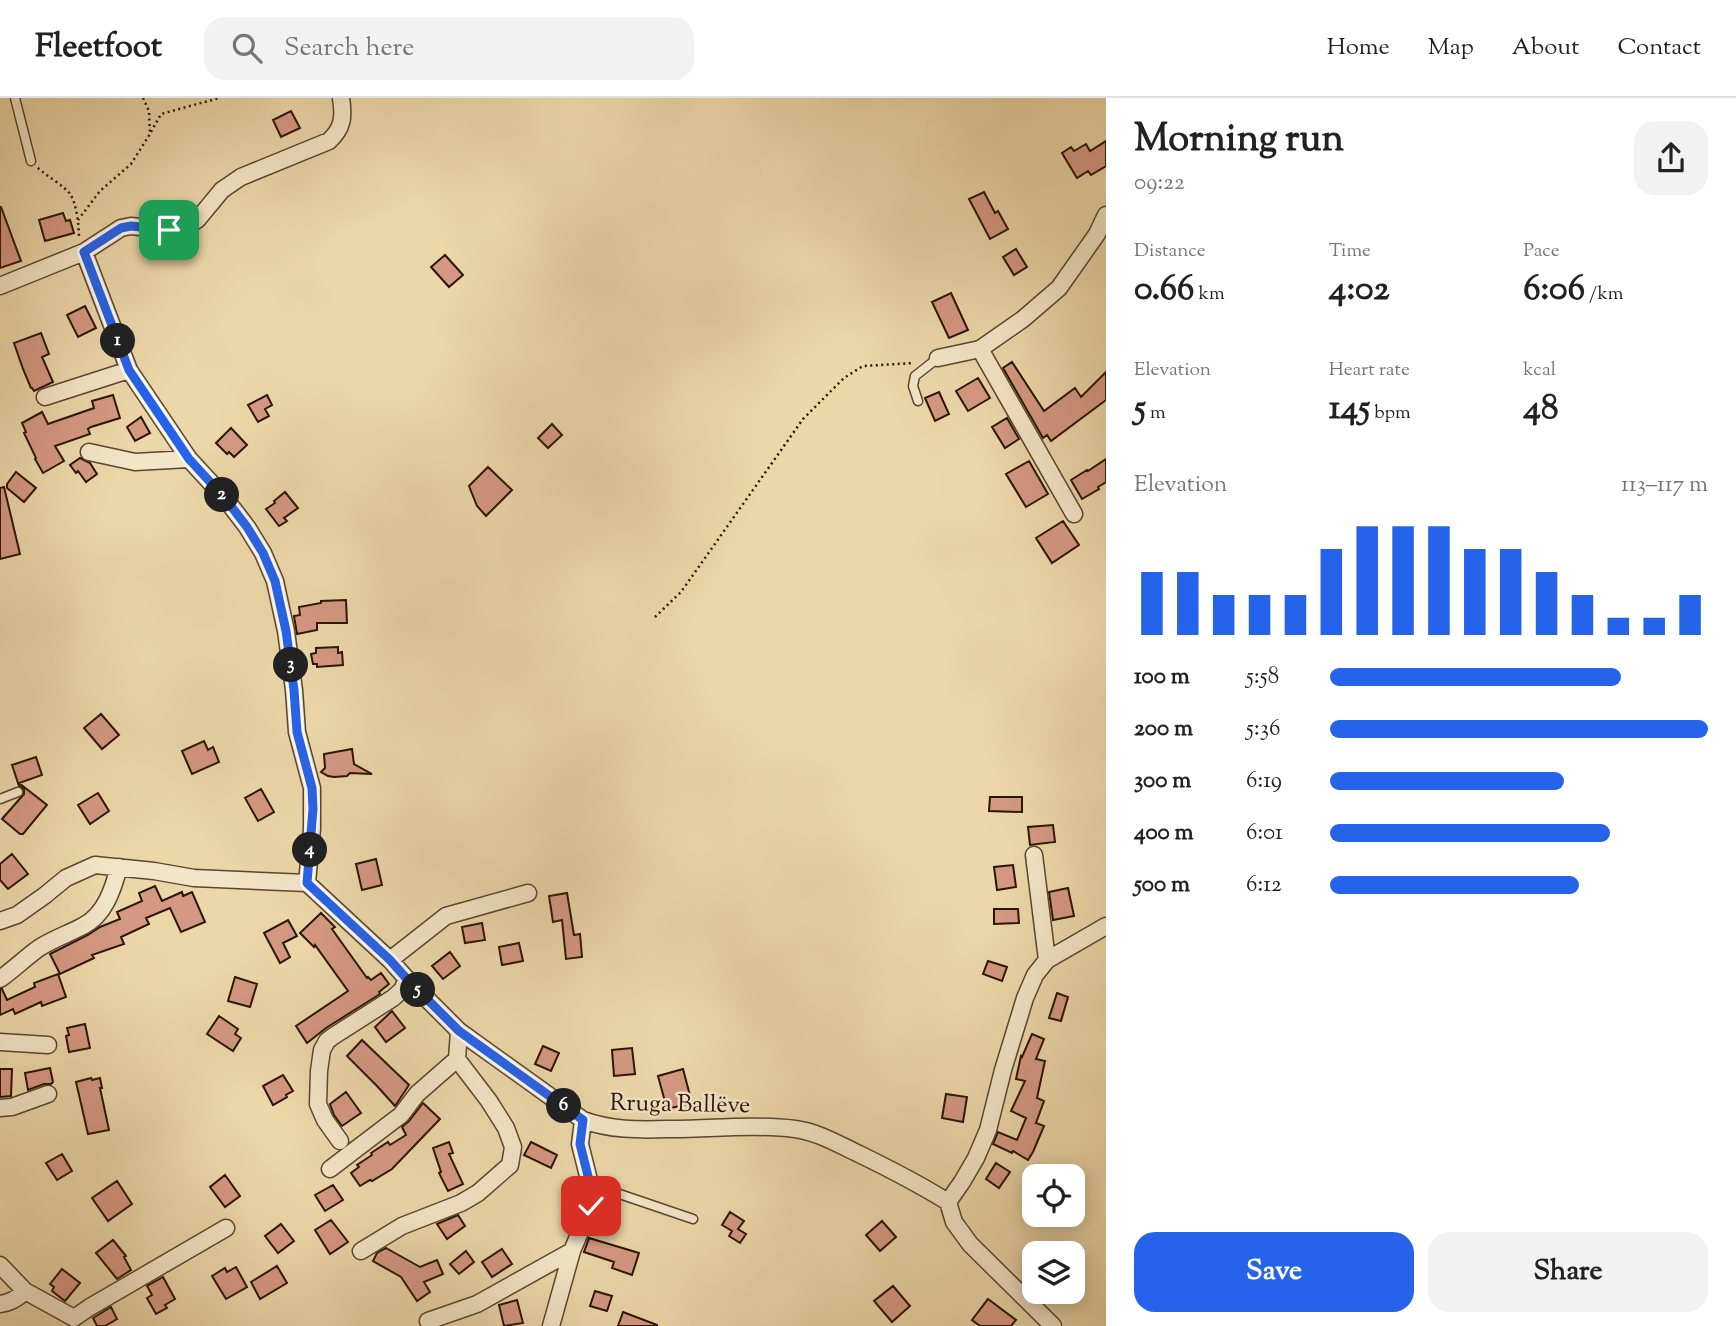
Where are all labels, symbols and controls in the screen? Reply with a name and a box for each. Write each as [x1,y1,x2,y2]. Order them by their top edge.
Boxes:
search box [204,17,694,80]
text: Fleetfoot [35,24,162,72]
icon: search [228,29,266,67]
text: Search here [284,30,414,67]
text: Home [1327,31,1390,65]
text: Map [1428,31,1474,65]
text: About [1512,31,1579,65]
text: Contact [1617,31,1701,65]
text: Morning run [1134,114,1344,168]
button: share [1634,121,1708,195]
text: 09:22 [1134,167,1185,200]
pin [139,200,199,260]
icon: arrive [150,211,188,249]
text: Distance [1134,238,1206,265]
text: Time [1329,238,1371,265]
text: Pace [1523,238,1560,265]
text: 0.66 [1134,265,1194,316]
text: 4:02 [1329,265,1390,316]
text: 6:06 [1523,265,1585,316]
text: km [1194,281,1225,308]
text: /km [1585,281,1623,308]
pin: 1 [100,324,136,358]
text: 1 [114,327,121,354]
text: Elevation [1134,357,1211,384]
text: Heart rate [1329,357,1410,384]
text: kcal [1523,357,1556,384]
text: 5 [1134,384,1146,435]
text: 145 [1329,384,1370,435]
text: 48 [1523,384,1558,435]
text: m [1146,400,1166,427]
text: bpm [1370,400,1411,427]
text: Elevation [1134,469,1227,502]
text: 113–117 m [1621,469,1708,502]
pin: 2 [204,478,240,512]
text: 2 [217,481,226,508]
pin: 3 [274,648,308,682]
text: 3 [287,651,294,678]
text: 100 m [1134,661,1190,694]
text: 5:58 [1246,661,1279,694]
text: 200 m [1134,713,1193,746]
text: 5:36 [1246,713,1280,746]
text: 300 m [1134,765,1191,798]
text: 6:19 [1246,765,1282,798]
text: 400 m [1134,817,1194,850]
text: 6:01 [1246,817,1283,850]
pin: 4 [292,832,328,868]
text: 4 [305,836,314,863]
text: 500 m [1134,869,1190,902]
text: 6:12 [1246,869,1282,902]
pin: 5 [400,972,436,1008]
text: 5 [414,976,421,1003]
street label: Rruga Ballëve [609,1087,751,1123]
pin: 6 [546,1088,582,1124]
text: 6 [559,1092,568,1119]
map controls [1022,1164,1085,1304]
button: locate [1022,1164,1085,1227]
pin [561,1176,621,1236]
icon: check [572,1187,610,1225]
button: Save [1134,1232,1414,1312]
button: Share [1428,1232,1708,1312]
button: layers [1022,1241,1085,1304]

